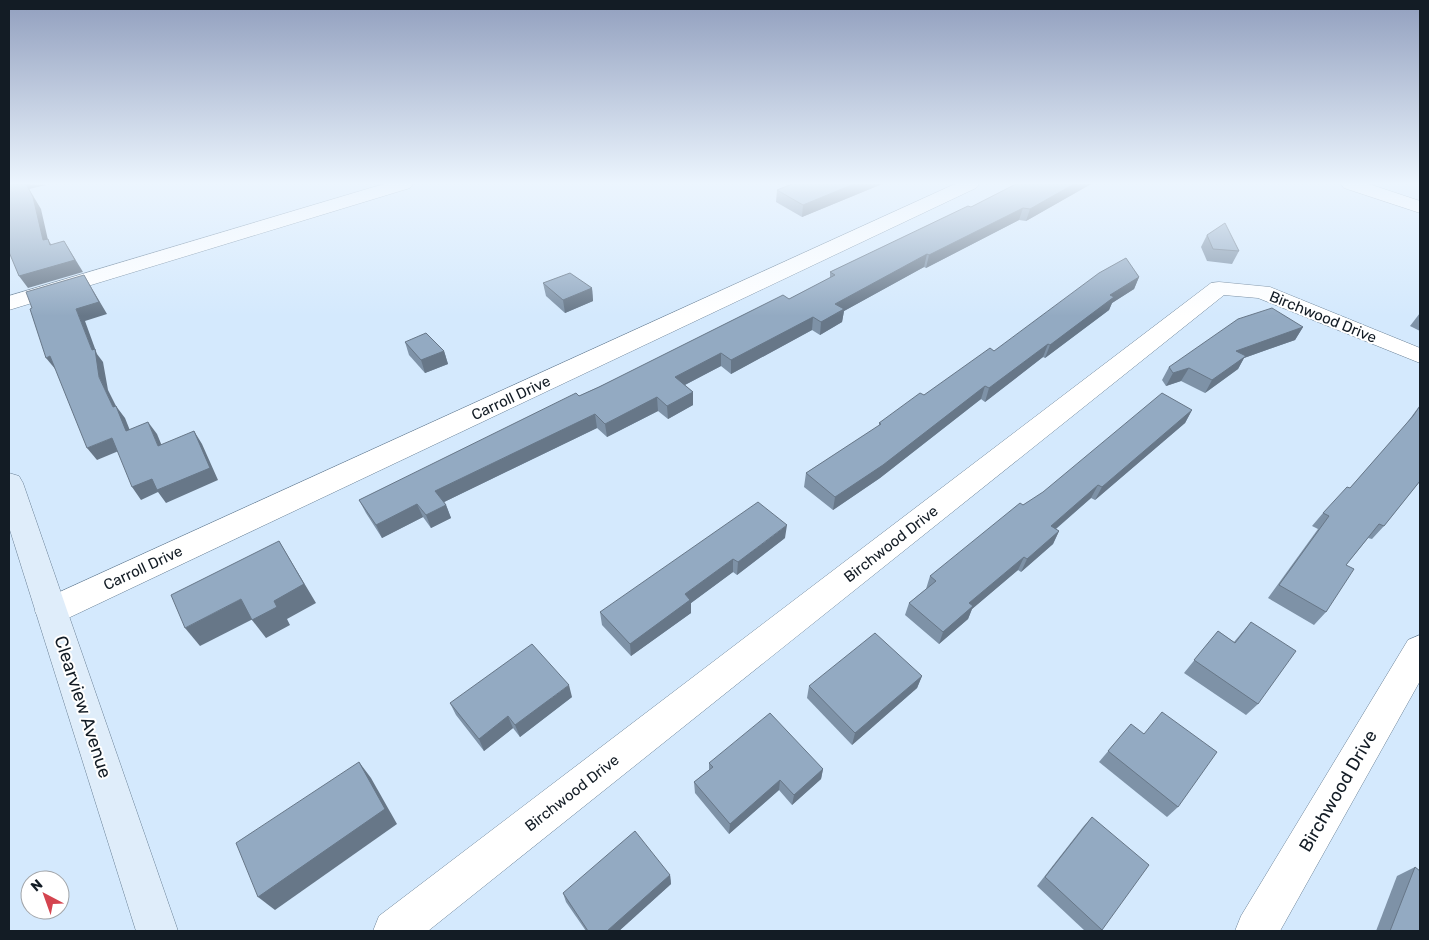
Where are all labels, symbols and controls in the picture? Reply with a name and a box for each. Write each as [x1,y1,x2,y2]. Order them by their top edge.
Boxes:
street label: Birchwood Drive [1267,287,1379,347]
street label: Carroll Drive [469,372,553,424]
street label: Birchwood Drive [840,502,942,586]
street label: Carroll Drive [101,542,185,594]
street label: Clearview Avenue [50,633,116,781]
street label: Birchwood Drive [1294,726,1382,856]
street label: Birchwood Drive [521,751,623,835]
north arrow [20,870,70,920]
text: N [27,876,46,895]

